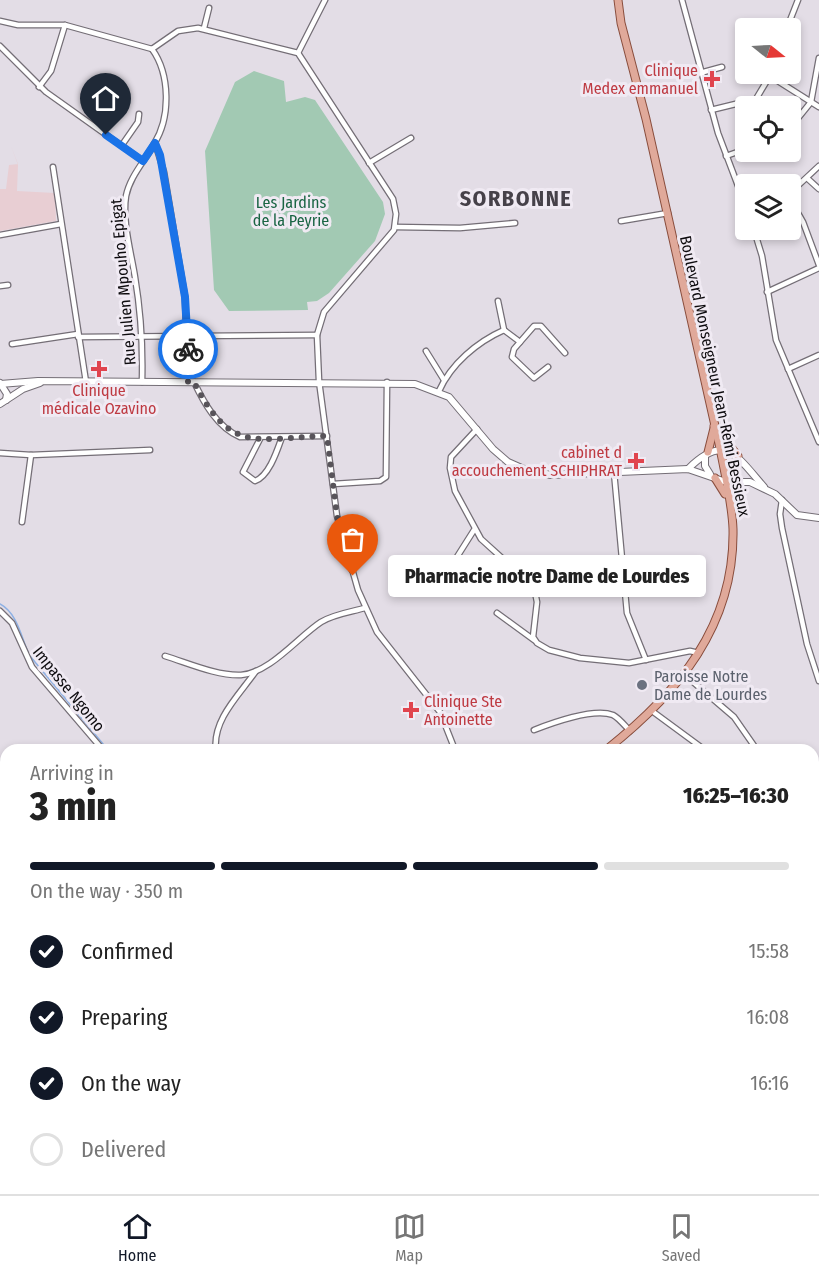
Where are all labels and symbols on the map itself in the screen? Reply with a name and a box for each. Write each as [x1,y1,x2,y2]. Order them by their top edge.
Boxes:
north arrow [735,18,801,84]
place label: Clinique Medex emmanuel [582,61,698,98]
marker: Clinique Medex emmanuel [703,70,721,88]
pin [80,73,131,135]
district label: SORBONNE [460,185,572,212]
park label: Les Jardins de la Peyrie [253,193,329,230]
street label: Rue Julien Mpouho Epigat [106,197,140,366]
street label: Boulevard Monseigneur Jean-Rémi Bessieux [676,234,754,518]
courier [158,319,218,379]
marker: Clinique médicale Ozavino [90,360,108,378]
place label: Clinique médicale Ozavino [42,381,156,418]
place label: cabinet d accouchement SCHIPHRAT [452,443,623,480]
marker: cabinet d accouchement SCHIPHRAT [627,452,645,470]
pin [327,514,378,576]
callout: Pharmacie notre Dame de Lourdes [389,555,707,597]
street label: Impasse Ngomo [29,643,109,735]
place label: Paroisse Notre Dame de Lourdes [654,667,767,704]
marker: Paroisse Notre Dame de Lourdes [635,678,649,692]
place label: Clinique Ste Antoinette [424,692,502,729]
marker: Clinique Ste Antoinette [402,701,420,719]

